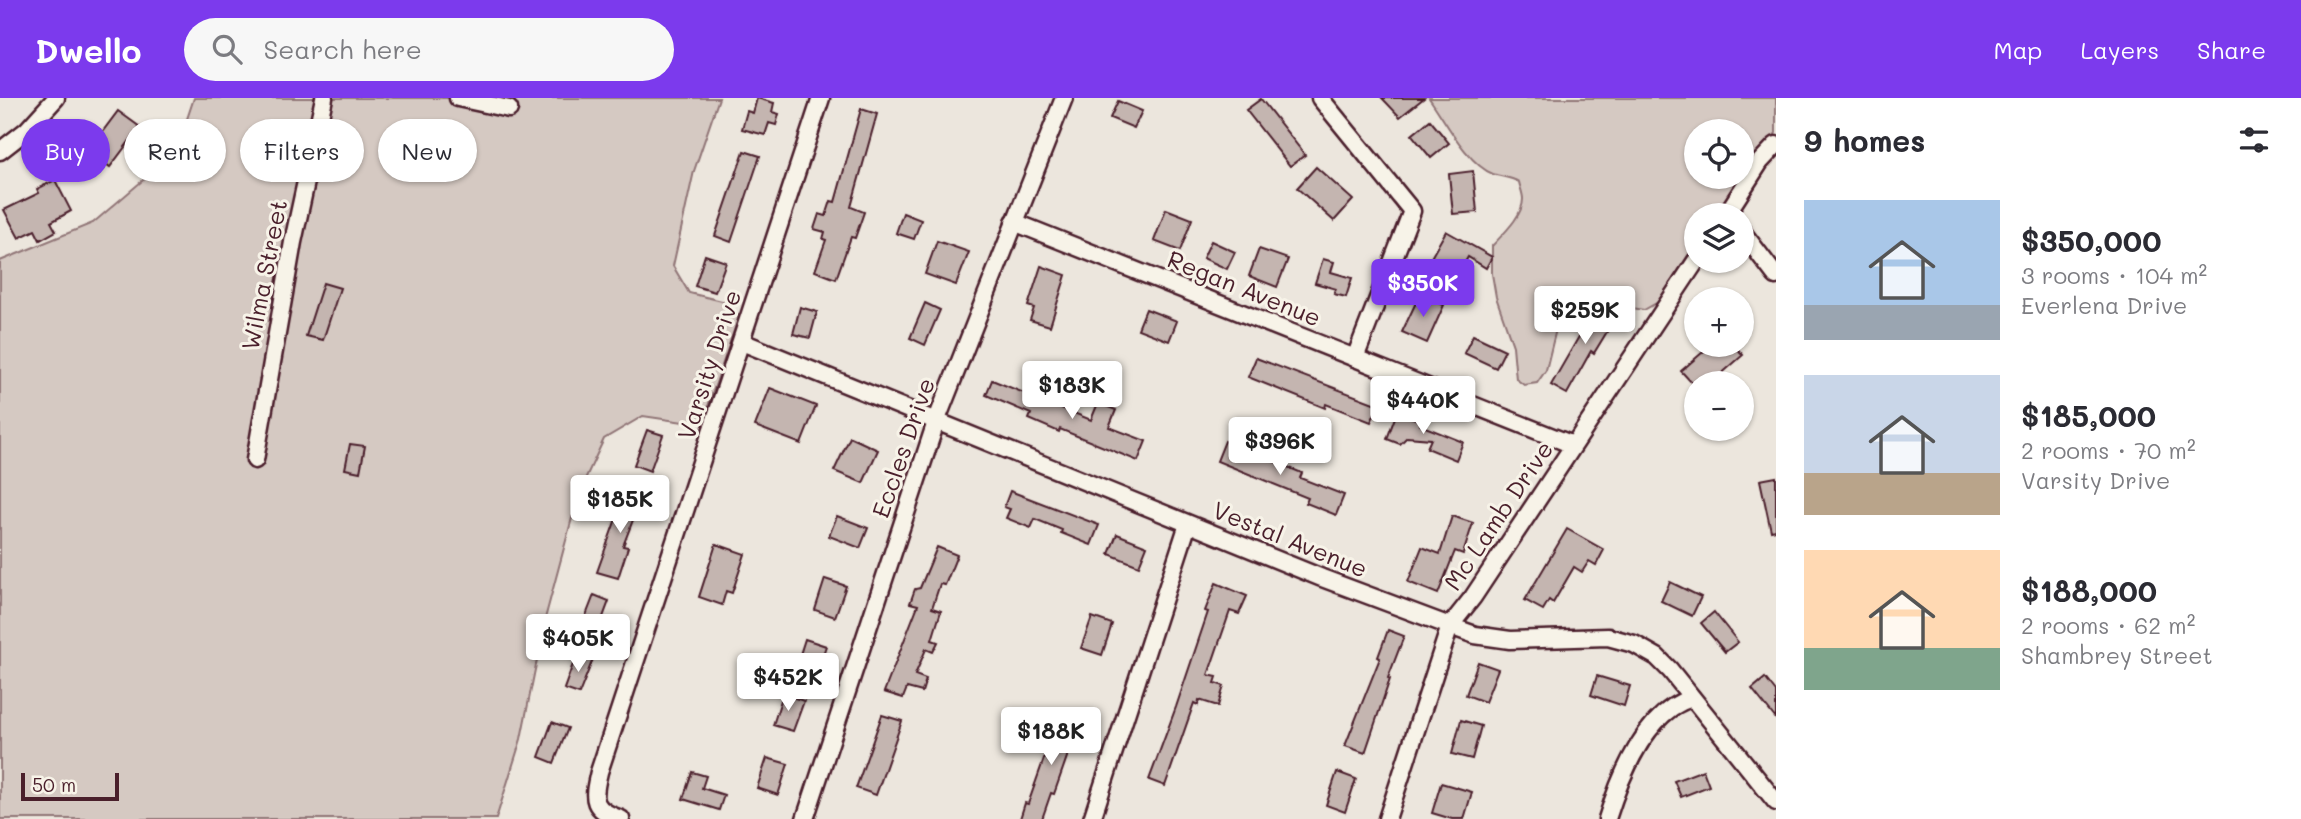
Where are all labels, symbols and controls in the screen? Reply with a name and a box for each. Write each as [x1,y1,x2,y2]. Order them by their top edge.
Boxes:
search box [184,18,674,81]
text: Dwello [35,28,142,71]
icon: search [208,30,246,68]
text: Search here [264,32,422,66]
text: Map [1994,34,2042,65]
text: Layers [2080,34,2159,65]
text: Share [2197,34,2266,65]
chip: Buy [21,119,110,182]
chip: Rent [124,119,226,182]
chip: Filters [240,119,364,182]
chip: New [378,119,477,182]
map controls [1684,119,1754,441]
button: locate [1684,119,1754,189]
text: 9 homes [1804,120,1925,160]
icon: filters [2235,121,2273,159]
street label: Wilma Street [234,197,293,353]
button: layers [1684,203,1754,273]
text: $350,000 [2021,220,2161,260]
icon: home [1860,228,1944,312]
street label: Regan Avenue [1163,243,1326,333]
pin: $350K [1374,260,1472,319]
text: 3 rooms · 104 m² [2021,260,2207,290]
text: $350K [1387,267,1459,297]
street label: Varsity Drive [670,286,747,443]
pin: $259K [1536,286,1634,346]
button: + [1684,287,1754,357]
text: Everlena Drive [2021,290,2187,320]
text: $259K [1550,294,1620,324]
pin: $183K [1023,362,1121,421]
text: $183K [1038,369,1106,399]
button: − [1684,371,1754,441]
street label: Eccles Drive [864,374,941,521]
pin: $440K [1374,376,1472,436]
text: $440K [1386,384,1460,414]
text: $185,000 [2021,395,2156,435]
icon: home [1860,403,1944,487]
pin: $396K [1231,418,1329,477]
text: $396K [1245,425,1315,455]
street label: Mc Lamb Drive [1436,434,1559,596]
text: 2 rooms · 70 m² [2021,435,2196,465]
text: Varsity Drive [2021,465,2170,495]
pin: $185K [571,476,669,535]
text: $185K [586,483,654,513]
street label: Vestal Avenue [1209,493,1372,584]
text: $188,000 [2021,570,2157,610]
icon: home [1860,578,1944,662]
text: 2 rooms · 62 m² [2021,610,2195,640]
pin: $405K [529,614,627,674]
text: $405K [542,622,614,652]
text: Shambrey Street [2021,640,2213,670]
pin: $452K [739,654,837,713]
text: $452K [753,661,823,691]
pin: $188K [1002,708,1100,767]
text: $188K [1017,715,1085,745]
scale bar [21,770,119,802]
text: 50 m [32,772,76,797]

